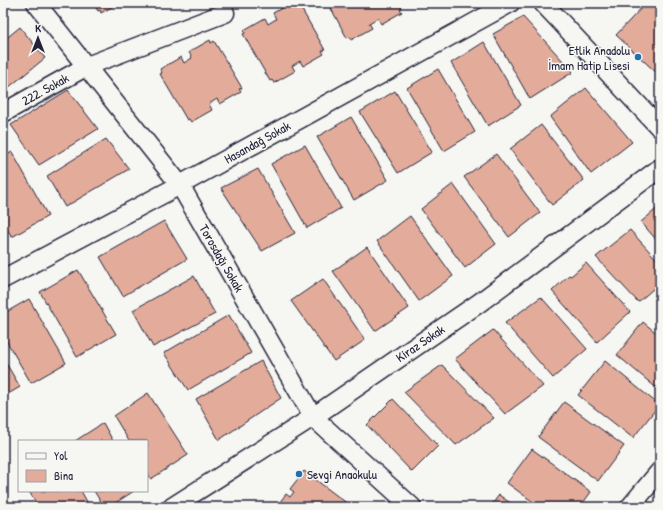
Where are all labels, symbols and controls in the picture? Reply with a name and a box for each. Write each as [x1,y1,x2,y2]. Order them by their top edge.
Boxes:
north arrow [18,18,58,58]
text: K [35,21,41,35]
place label: Etlik Anadolu İmam Hatip Lisesi [548,41,630,74]
marker: Etlik Anadolu İmam Hatip Lisesi [633,52,643,62]
street label: 222. Sokak [18,68,72,109]
street label: Hasandağ Sokak [221,116,294,168]
street label: Torosdağı Sokak [195,221,249,296]
street label: Kiraz Sokak [392,320,449,366]
legend [18,440,148,492]
text: Yol [54,447,68,464]
place label: Sevgi Anaokulu [307,465,377,483]
text: Bina [54,467,73,484]
marker: Sevgi Anaokulu [294,469,304,479]

